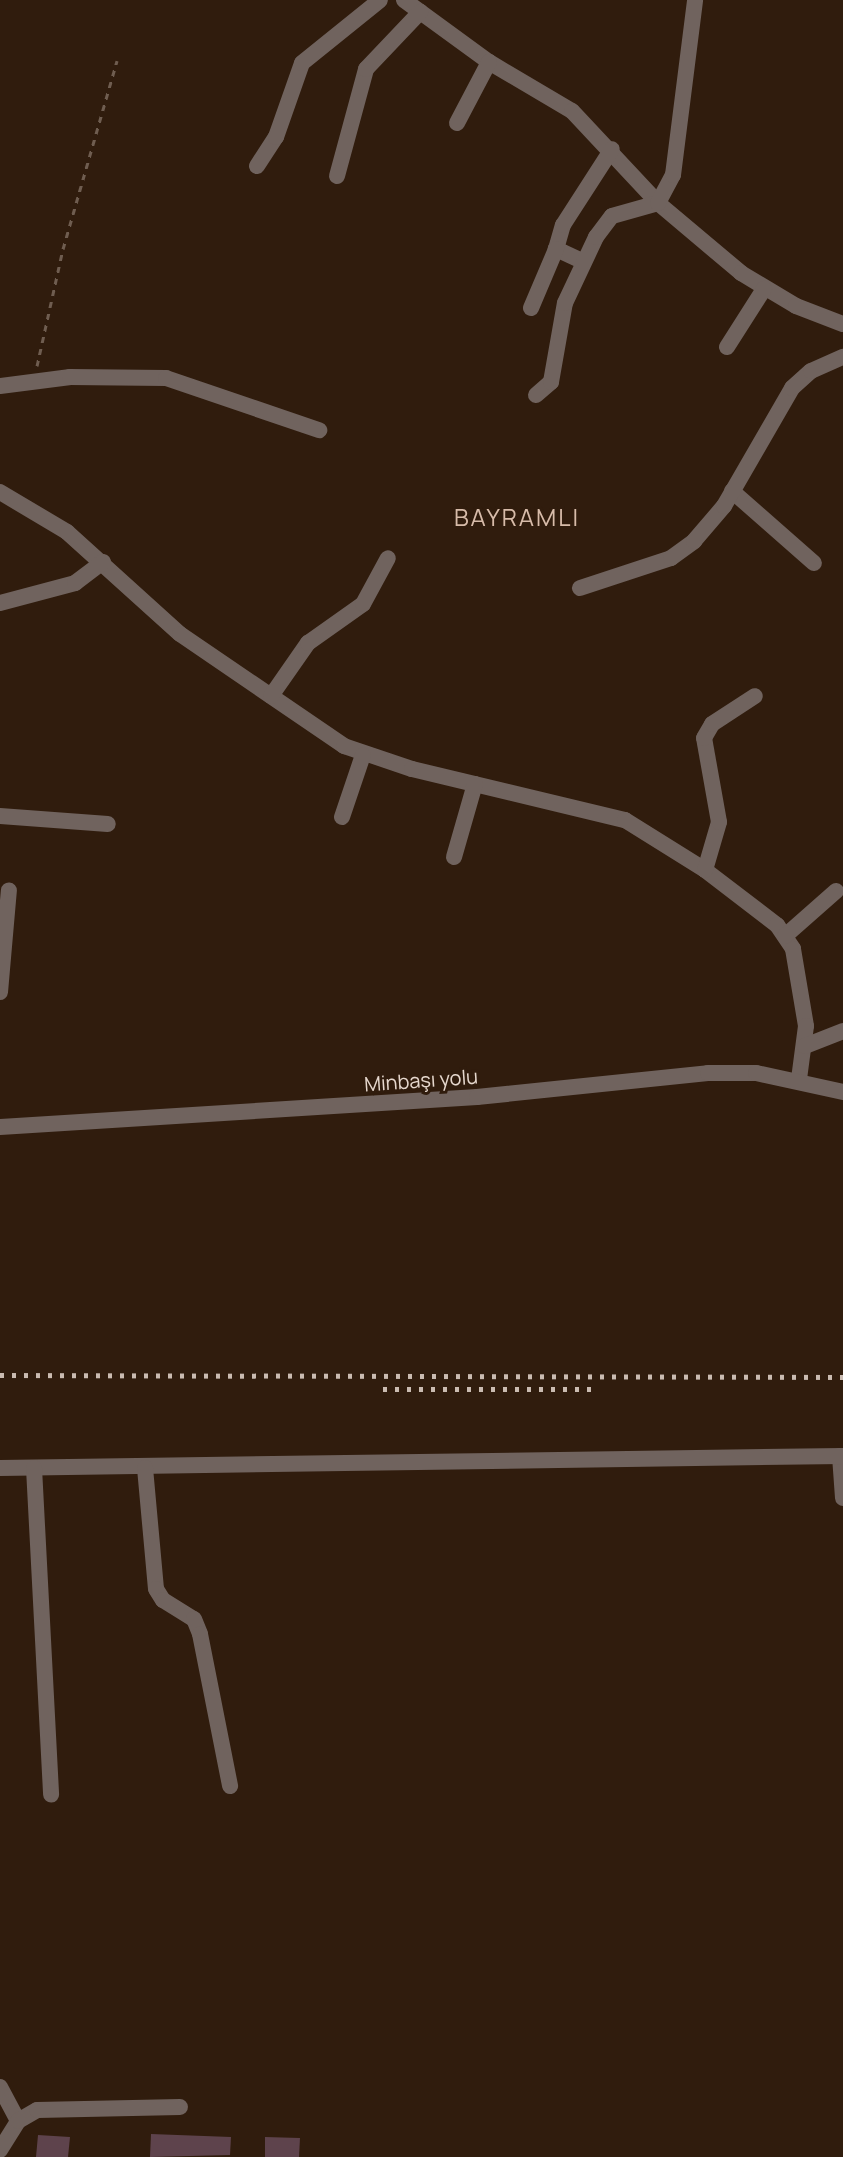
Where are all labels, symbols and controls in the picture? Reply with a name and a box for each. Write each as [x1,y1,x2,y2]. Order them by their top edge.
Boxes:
district label: BAYRAMLI [454,503,580,531]
street label: Minbaşı yolu [363,1064,479,1096]

